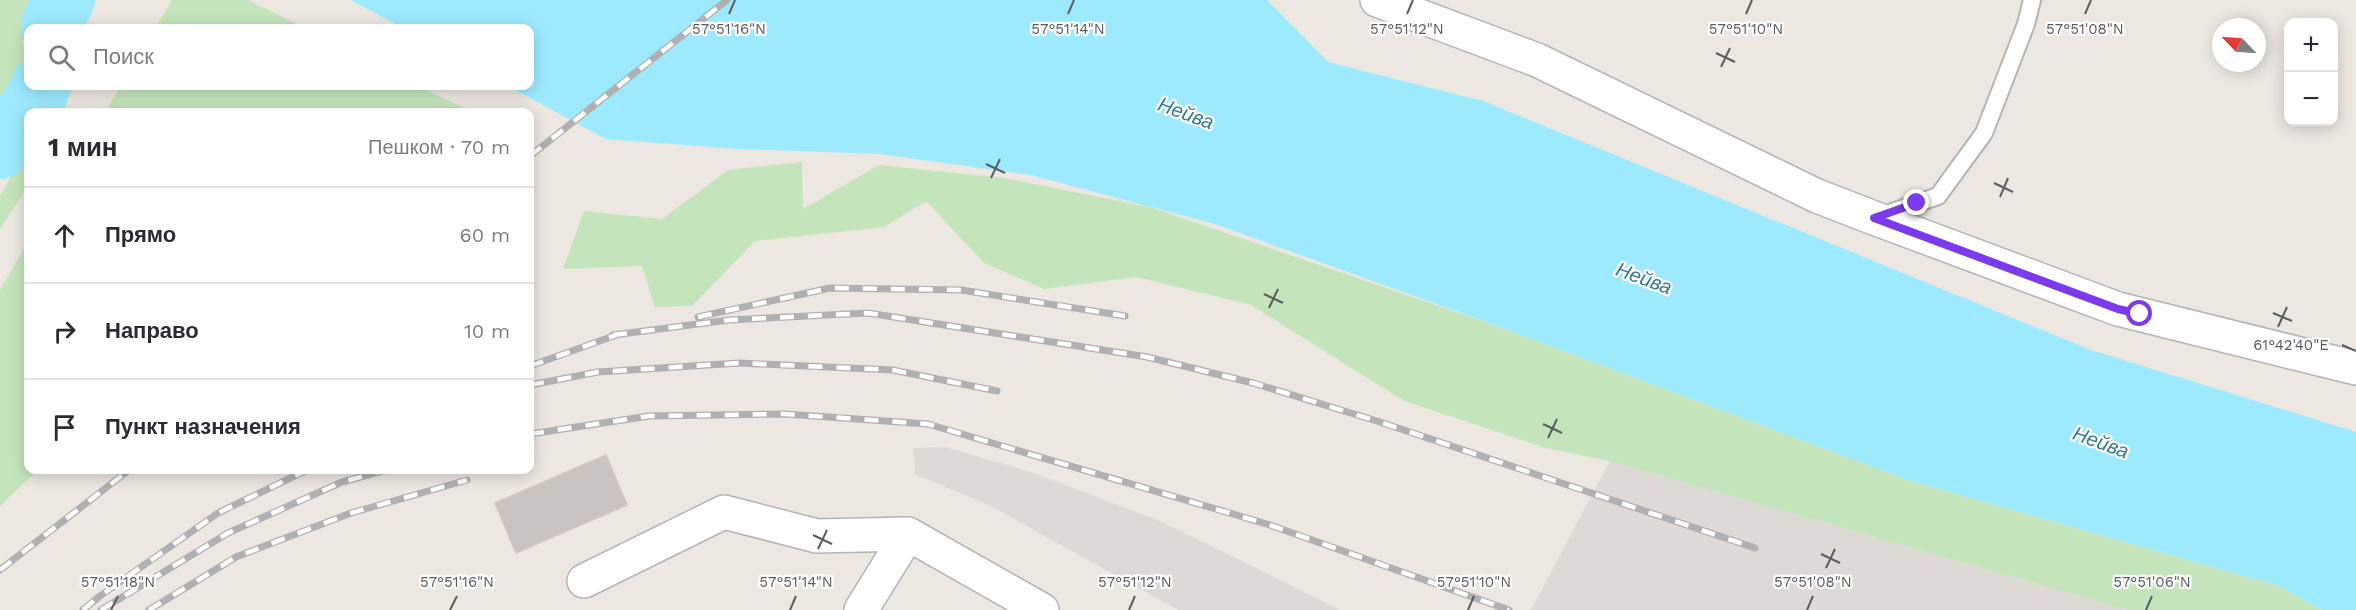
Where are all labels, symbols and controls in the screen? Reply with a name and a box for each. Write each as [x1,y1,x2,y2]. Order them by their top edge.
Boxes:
north arrow [2212,18,2266,72]
map controls [2284,18,2338,126]
button: + [2284,18,2338,72]
text: 57°51'16"N [692,20,766,38]
text: 57°51'14"N [1031,20,1105,38]
text: 57°51'12"N [1370,20,1444,38]
text: 57°51'10"N [1709,20,1783,38]
text: 57°51'08"N [2046,20,2124,38]
search box [24,24,534,90]
icon: search [45,41,78,74]
text: Поиск [93,44,154,69]
button: − [2284,72,2338,126]
water label: Нейва [1155,92,1217,134]
text: 1 мин [48,132,118,162]
text: Пешком · 70 m [368,135,510,159]
route end [1903,189,1929,215]
icon: ahead [48,219,81,252]
text: Прямо [105,222,176,247]
text: 60 m [460,223,510,247]
water label: Нейва [1613,257,1675,299]
route start [2126,300,2152,326]
icon: right [48,315,81,348]
text: Направо [105,318,199,343]
text: 10 m [464,319,510,343]
text: 61°42'40"E [2253,336,2329,354]
icon: arrive [48,411,81,444]
text: Пункт назначения [105,414,301,439]
water label: Нейва [2070,421,2132,463]
text: 57°51'18"N [81,573,155,591]
text: 57°51'16"N [420,573,494,591]
text: 57°51'14"N [759,573,833,591]
text: 57°51'12"N [1098,573,1172,591]
text: 57°51'10"N [1437,573,1511,591]
text: 57°51'08"N [1774,573,1852,591]
text: 57°51'06"N [2113,573,2191,591]

